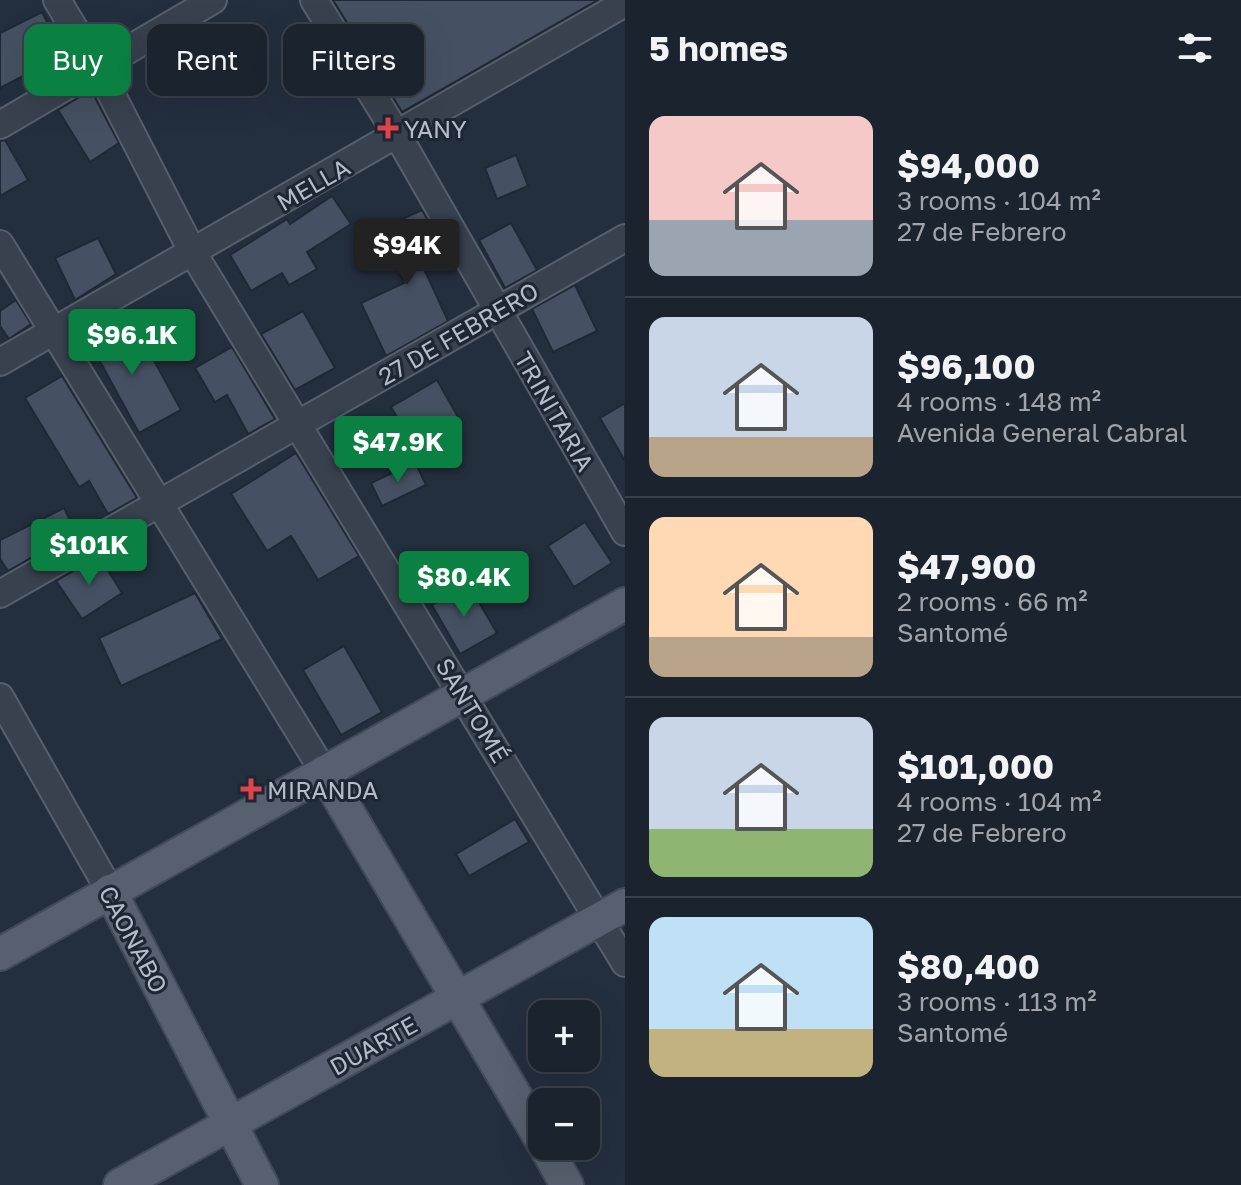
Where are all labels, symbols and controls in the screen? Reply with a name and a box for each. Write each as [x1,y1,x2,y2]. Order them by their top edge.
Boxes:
chip: Buy [24,24,131,96]
chip: Rent [147,24,267,96]
chip: Filters [283,24,424,96]
icon: filters [1173,26,1217,70]
text: 5 homes [649,28,788,68]
place label: YANY [404,114,467,143]
marker: YANY [379,119,397,137]
text: $94,000 [897,145,1040,185]
icon: home [713,148,809,244]
street label: MELLA [271,152,355,216]
text: 3 rooms · 104 m² [897,185,1101,216]
text: 27 de Febrero [897,216,1067,247]
pin: $94K [360,219,454,287]
text: $94K [372,229,442,260]
street label: 27 DE FEBRERO [373,275,543,391]
pin: $96.1K [67,309,197,377]
text: $96.1K [86,319,178,350]
street label: TRINITARIA [509,346,601,476]
text: $96,100 [897,346,1036,386]
icon: home [713,349,809,445]
text: 4 rooms · 148 m² [897,386,1101,417]
pin: $47.9K [333,416,463,484]
text: Avenida General Cabral [897,417,1187,448]
text: $47.9K [352,426,444,457]
pin: $101K [33,519,145,587]
text: $101K [49,529,129,560]
text: $47,900 [897,546,1036,586]
icon: home [713,549,809,645]
pin: $80.4K [399,551,529,619]
text: $80.4K [417,561,511,592]
text: 2 rooms · 66 m² [897,586,1088,617]
text: Santomé [897,617,1008,648]
street label: SANTOMÉ [430,652,516,768]
text: $101,000 [897,746,1054,786]
icon: home [713,749,809,845]
place label: MIRANDA [267,775,378,804]
marker: MIRANDA [242,780,260,798]
text: 4 rooms · 104 m² [897,786,1102,817]
text: 27 de Febrero [897,817,1067,848]
street label: CAONABO [94,880,174,998]
text: $80,400 [897,946,1040,986]
icon: home [713,949,809,1045]
text: 3 rooms · 113 m² [897,986,1097,1017]
map controls [528,1000,600,1160]
button: + [528,1000,600,1072]
street label: DUARTE [324,1009,422,1081]
text: Santomé [897,1017,1008,1048]
button: − [528,1088,600,1160]

